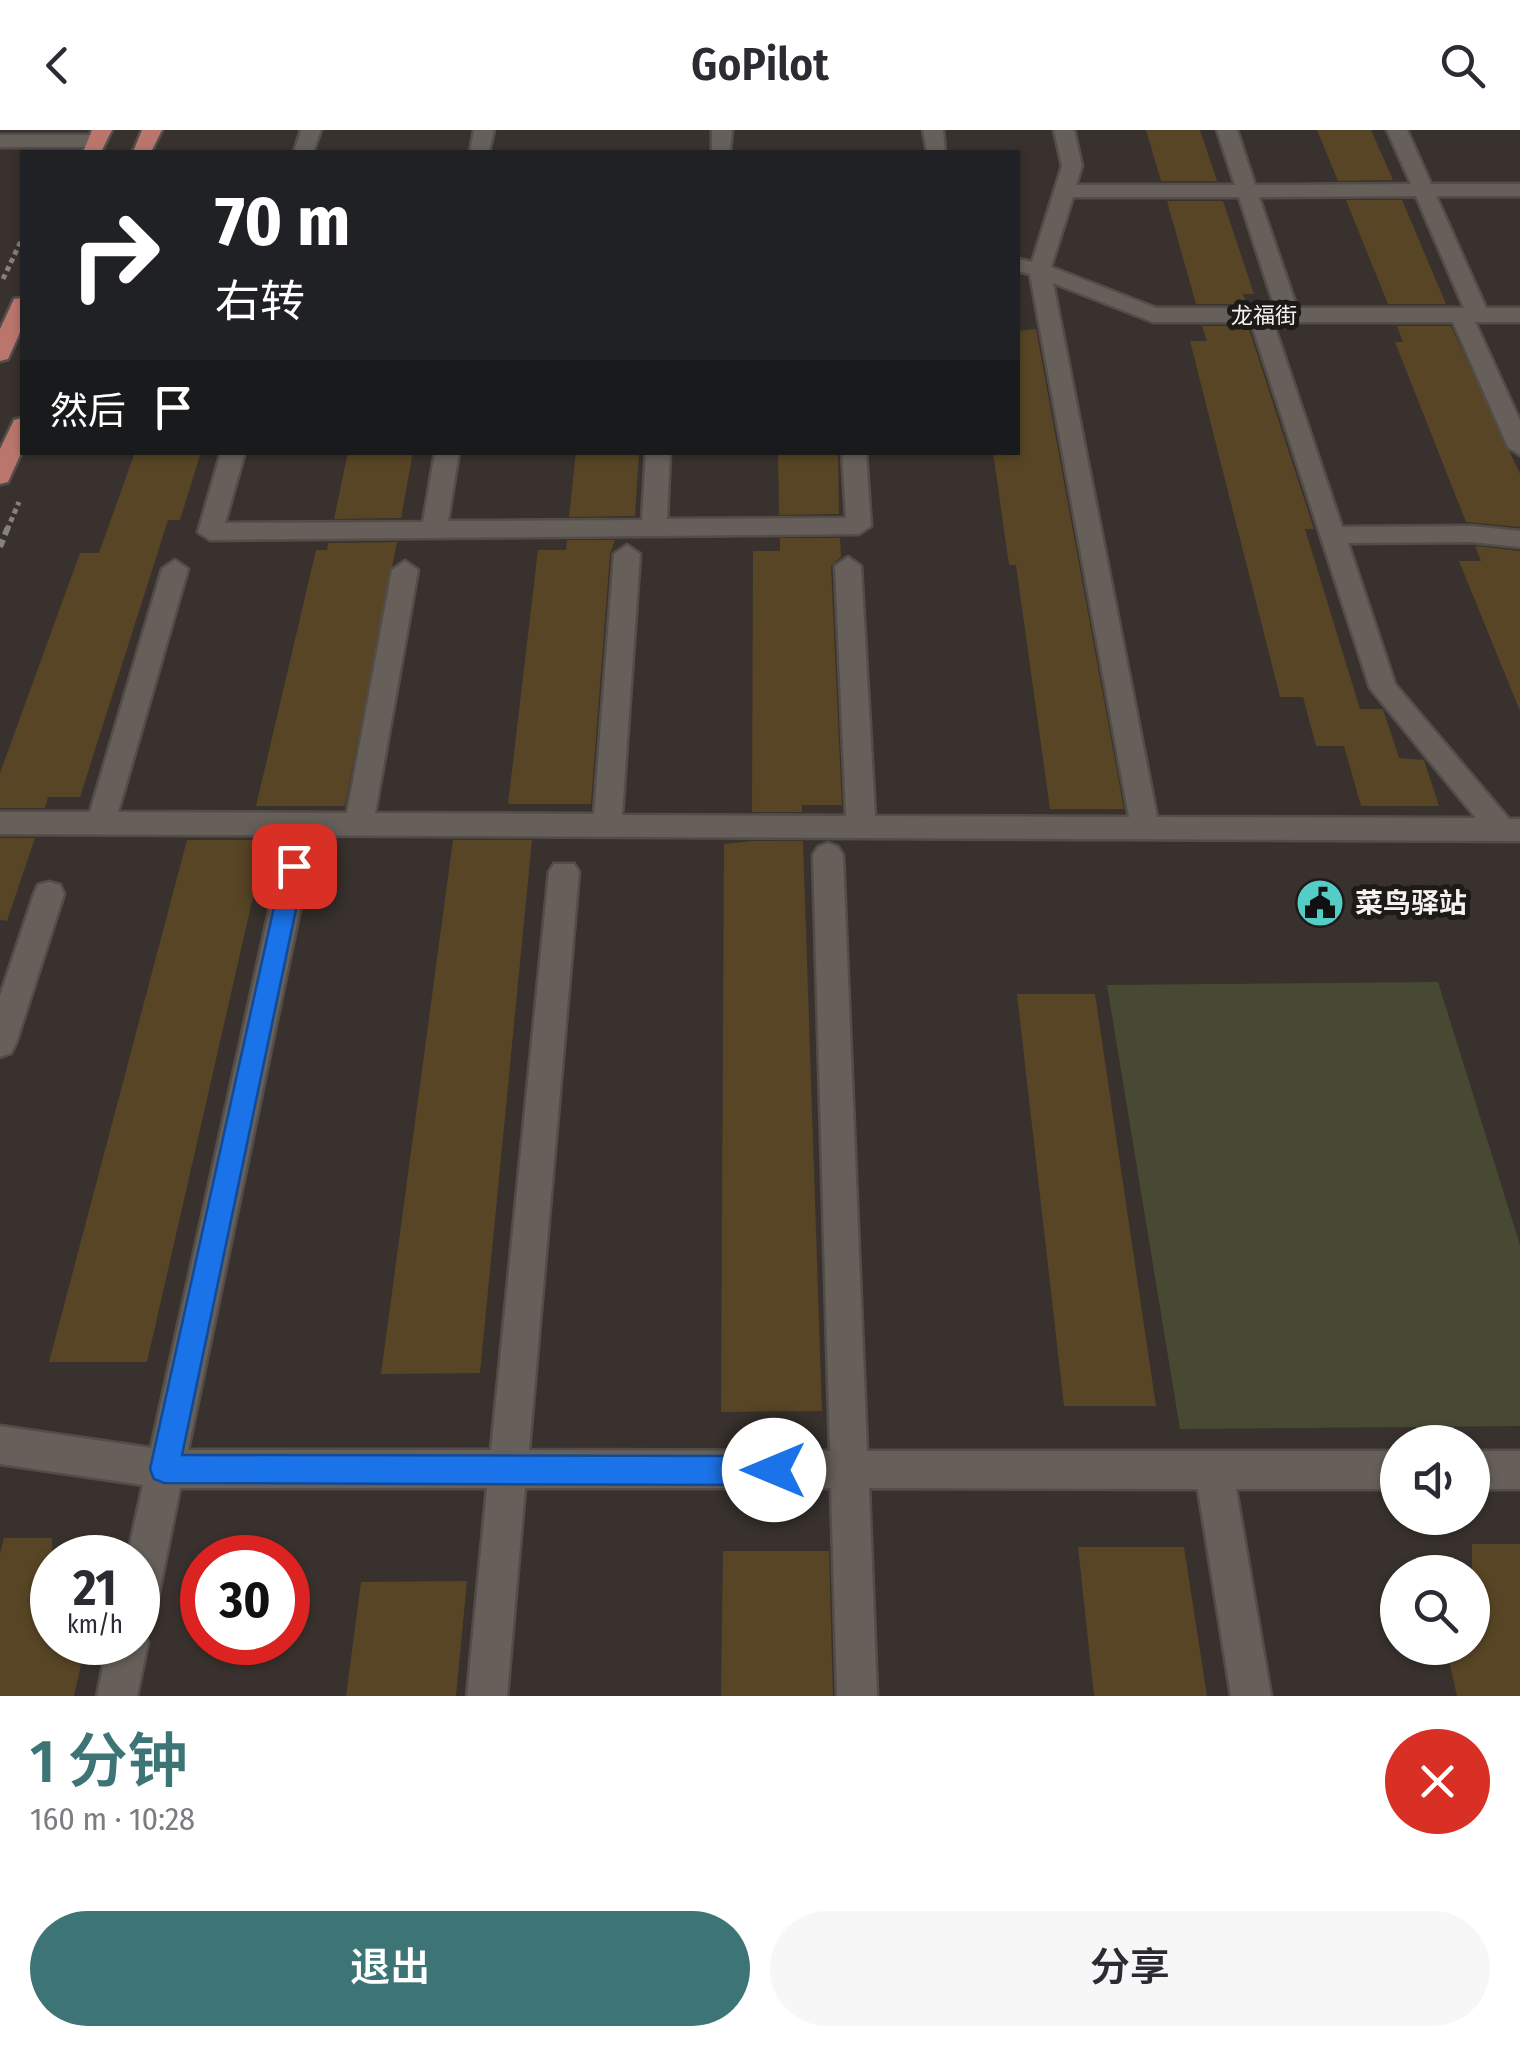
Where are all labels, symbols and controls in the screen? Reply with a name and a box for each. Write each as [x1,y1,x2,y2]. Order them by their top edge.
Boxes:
icon: back [30,38,85,93]
text: GoPilot [691,38,829,92]
icon: search [1435,38,1490,93]
text: 70 m [215,180,350,264]
icon: right [50,190,180,320]
text: 右转 [215,275,305,329]
street label: 龙福街 [1231,302,1297,329]
icon: arrive [146,380,201,435]
text: 然后 [50,388,126,434]
pin [252,824,337,909]
icon: arrive [267,839,322,894]
public building icon: 菜鸟驿站 [1294,877,1346,929]
place label: 菜鸟驿站 [1355,887,1467,920]
position arrow [722,1418,826,1522]
map controls [1380,1425,1490,1665]
button: sound [1380,1425,1490,1535]
speed limit sign: 30 [180,1535,310,1665]
button: search [1380,1555,1490,1665]
text: 21 [73,1558,117,1618]
text: km/h [67,1610,123,1640]
text: 1 分钟 [30,1726,188,1798]
button: close [1385,1729,1490,1834]
text: 160 m · 10:28 [30,1800,195,1838]
button: 退出 [30,1911,750,2026]
button: 分享 [770,1911,1490,2026]

